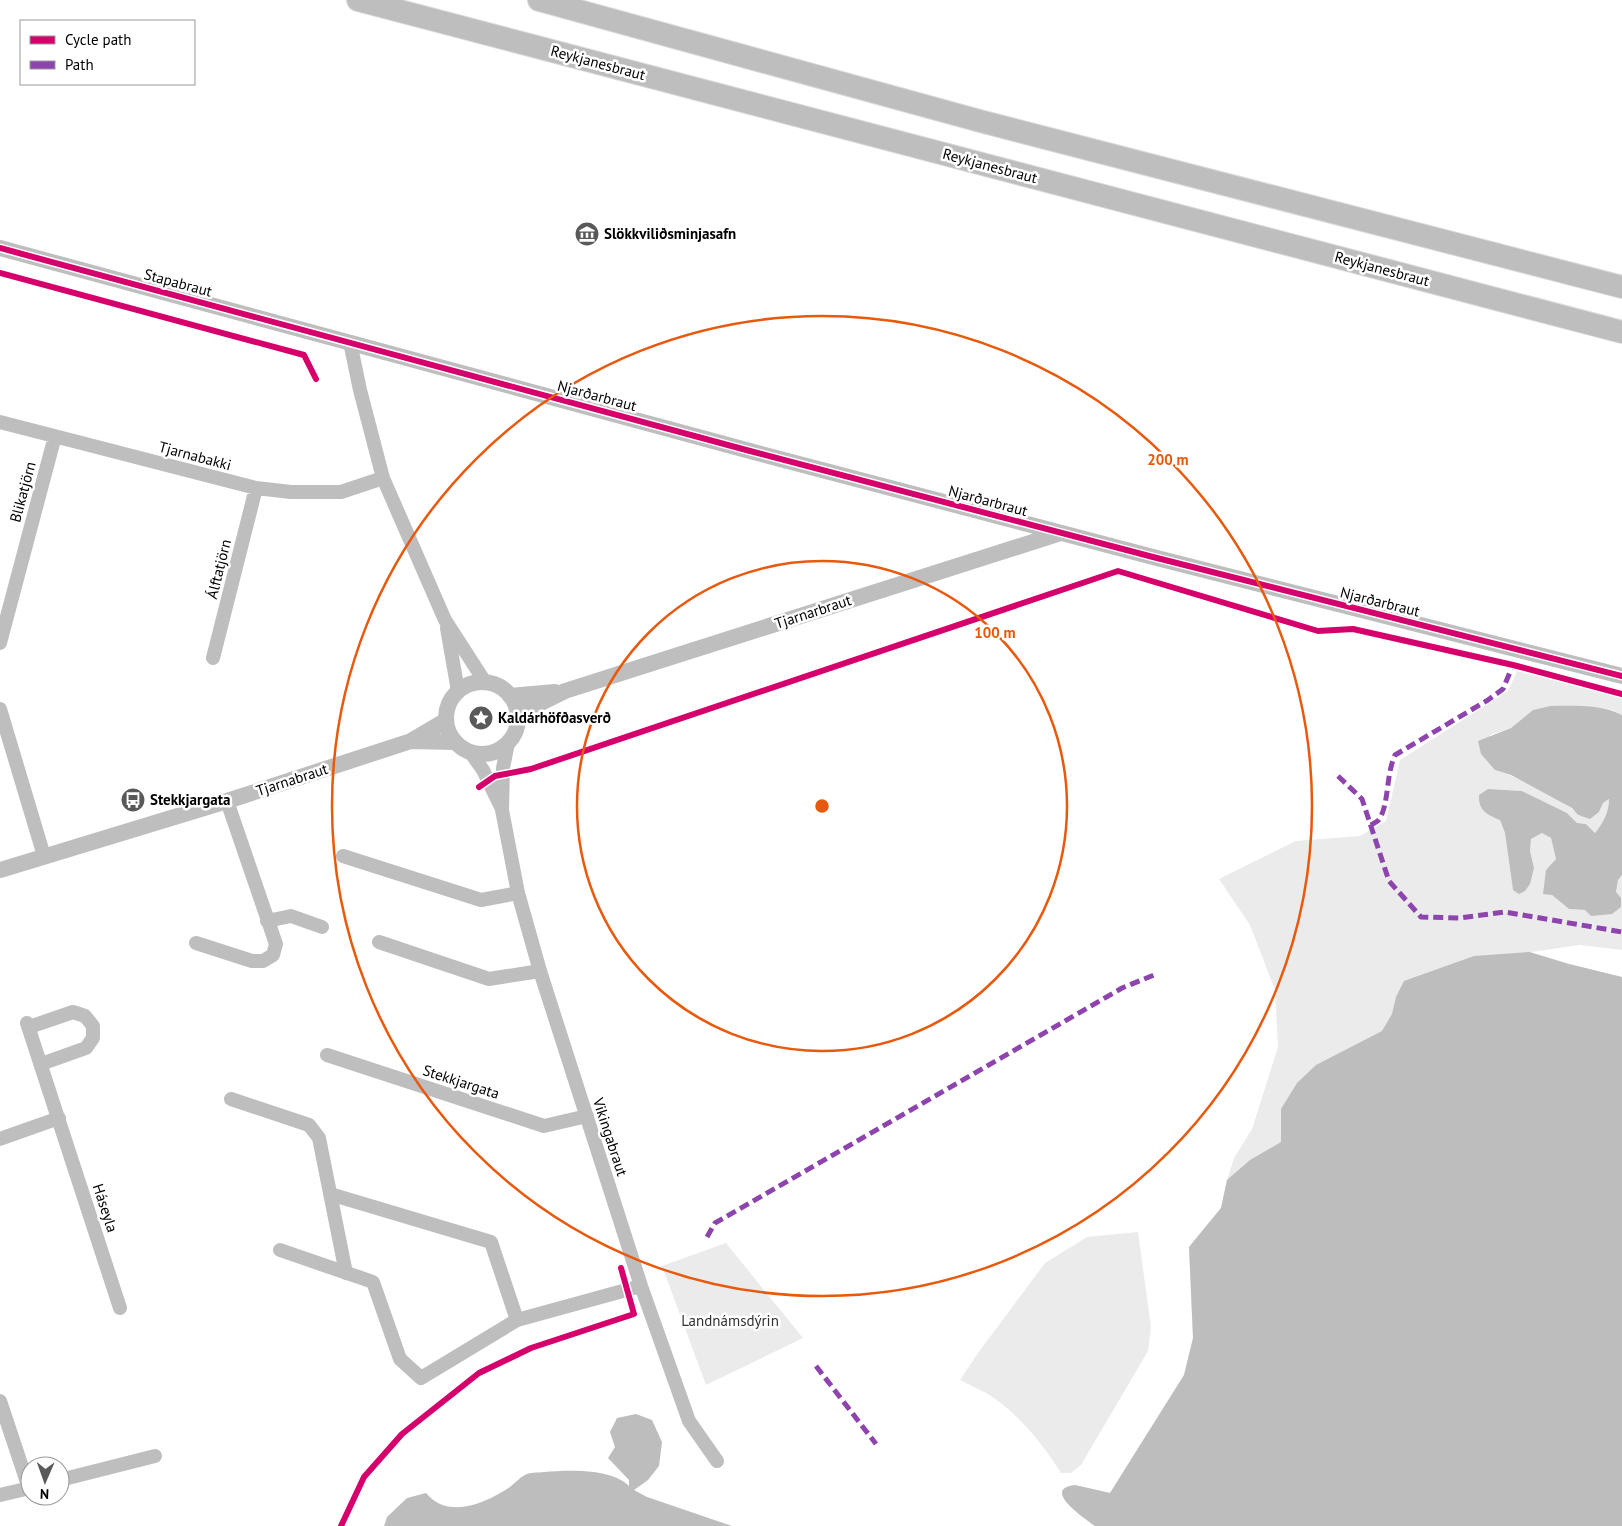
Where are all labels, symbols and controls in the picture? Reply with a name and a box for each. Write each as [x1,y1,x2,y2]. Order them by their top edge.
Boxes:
legend [20,20,195,85]
text: Cycle path [65,30,131,49]
street label: Reykjanesbraut [549,41,647,84]
text: Path [65,55,94,74]
street label: Reykjanesbraut [941,144,1039,187]
museum icon: Slökkviliðsminjasafn [574,221,600,247]
place label: Slökkviliðsminjasafn [604,224,736,243]
street label: Reykjanesbraut [1333,247,1431,290]
street label: Stapabraut [142,264,214,301]
street label: Njarðarbraut [555,376,639,415]
street label: Tjarnabakki [157,437,234,474]
text: 200 m [1147,450,1189,469]
street label: Blikatjörn [5,459,40,524]
street label: Njarðarbraut [946,481,1030,520]
street label: Álftatjörn [202,537,235,601]
street label: Njarðarbraut [1338,582,1422,621]
street label: Tjarnarbraut [772,590,854,633]
text: 100 m [974,623,1016,642]
place icon: Kaldárhöfðasverð [468,705,494,731]
place label: Kaldárhöfðasverð [498,708,611,727]
street label: Tjarnabraut [254,759,330,800]
bus stop icon: Stekkjargata [120,787,146,813]
place label: Stekkjargata [150,790,230,809]
centre of rings [813,797,831,815]
street label: Stekkjargata [420,1060,502,1103]
street label: Vikingabraut [589,1094,632,1178]
street label: Háseyla [89,1181,122,1235]
park label: Landnámsdýrin [681,1311,779,1330]
north arrow [20,1456,70,1506]
text: N [40,1485,49,1503]

